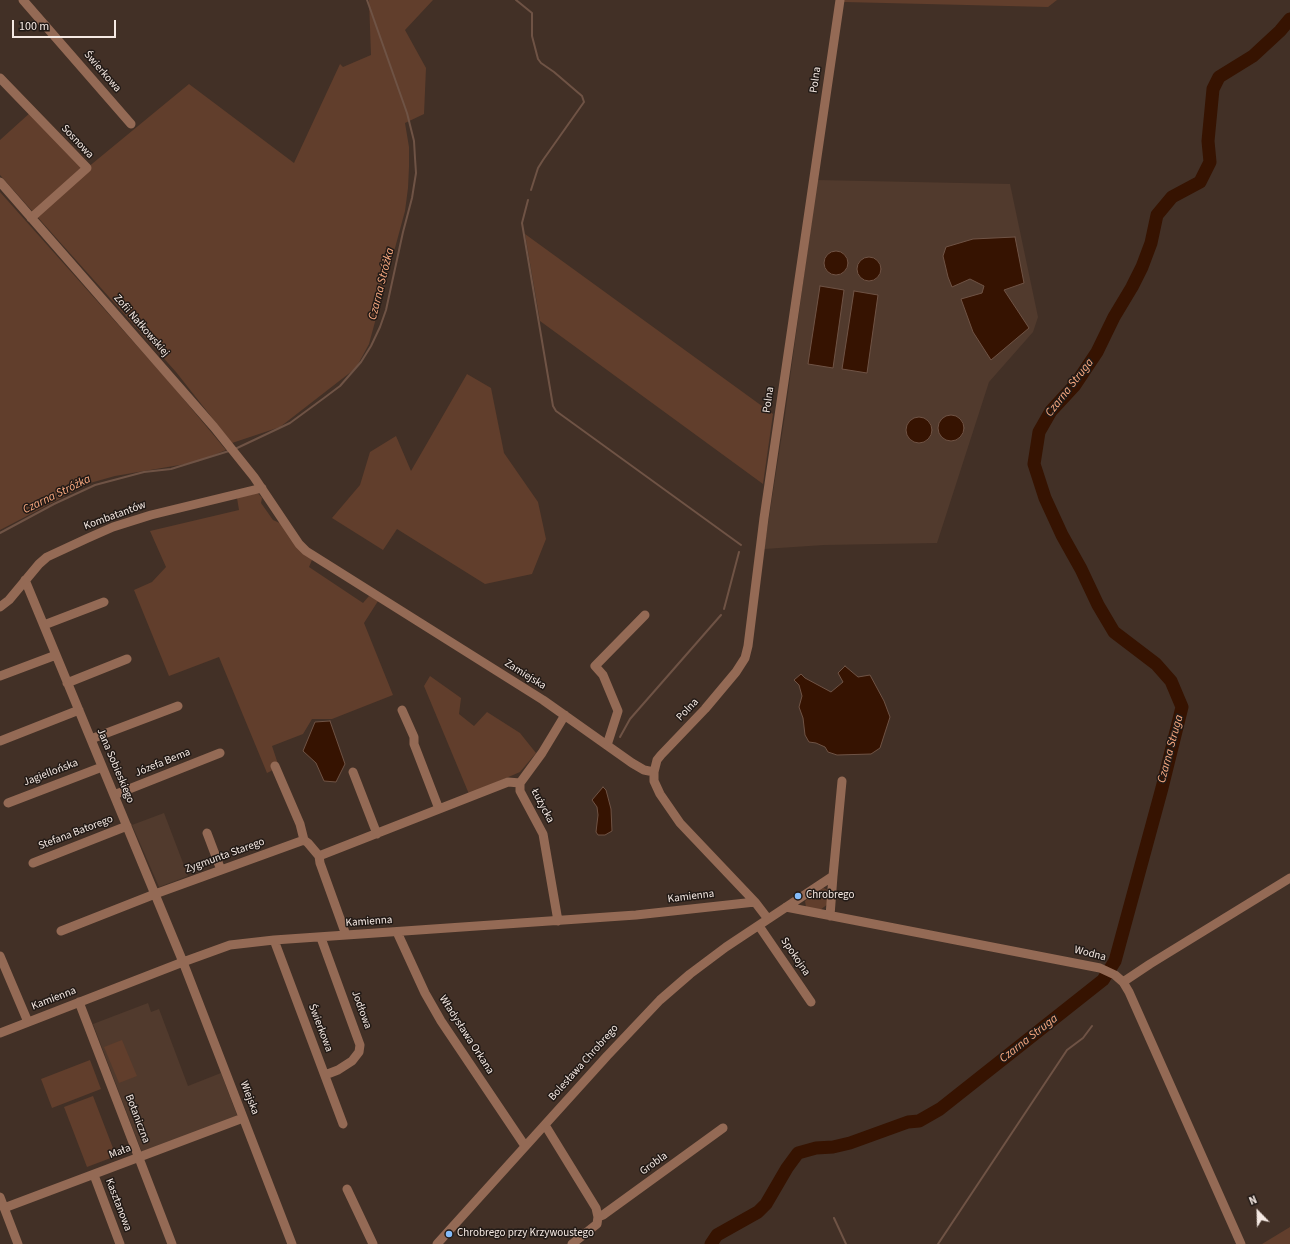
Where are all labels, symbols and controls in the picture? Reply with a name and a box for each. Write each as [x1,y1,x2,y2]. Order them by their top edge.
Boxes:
scale bar [14,12,118,38]
text: 100 m [19,18,49,35]
street label: Świerkowa [81,49,123,95]
street label: Polna [808,66,824,94]
street label: Sosnowa [58,122,96,162]
water label: Czarna Stróżka [366,246,398,322]
street label: Zofii Nałkowskiej [110,292,172,360]
water label: Czarna Struga [1043,356,1097,420]
street label: Polna [761,386,777,414]
water label: Czarna Stróżka [21,472,93,518]
street label: Kombatantów [82,499,148,533]
street label: Zamiejska [502,657,548,693]
street label: Polna [674,696,702,724]
water label: Czarna Struga [1155,713,1187,785]
street label: Jana Sobieskiego [93,727,137,805]
street label: Józefa Bema [133,746,193,780]
street label: Jagiellońska [22,757,80,789]
street label: Łużycka [527,787,557,825]
street label: Stefana Batorego [37,813,115,853]
street label: Zygmunta Starego [183,835,267,877]
street label: Kamienna [667,888,715,906]
place label: Chrobrego [806,889,854,903]
marker: Chrobrego [793,891,803,901]
street label: Kamienna [345,914,393,930]
street label: Spokojna [777,935,813,979]
street label: Wodna [1073,944,1107,964]
street label: Kamienna [30,984,78,1014]
street label: Jodłowa [348,989,374,1031]
street label: Władysława Orkana [436,993,496,1077]
street label: Świerkowa [305,1002,335,1054]
water label: Czarna Struga [997,1012,1061,1066]
street label: Bolesława Chrobrego [546,1022,622,1104]
street label: Wiejska [237,1079,261,1117]
street label: Botaniczna [122,1093,152,1145]
street label: Mała [107,1142,133,1162]
street label: Grobla [638,1150,670,1178]
street label: Kasztanowa [102,1177,134,1233]
north arrow [1238,1192,1278,1232]
text: N [1247,1192,1259,1209]
place label: Chrobrego przy Krzywoustego [457,1227,594,1241]
marker: Chrobrego przy Krzywoustego [444,1229,454,1239]

